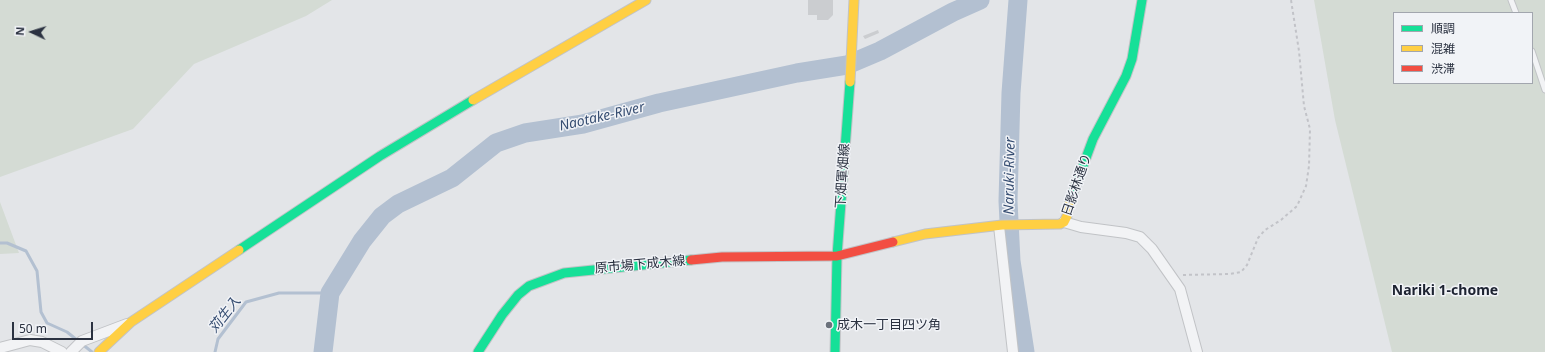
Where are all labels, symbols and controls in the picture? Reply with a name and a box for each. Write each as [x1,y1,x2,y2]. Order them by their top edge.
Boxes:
north arrow [12,12,52,52]
legend [1393,12,1533,84]
text: 順調 [1431,20,1455,37]
text: N [12,26,27,36]
text: 混雑 [1431,40,1455,57]
text: 渋滞 [1431,60,1455,77]
water label: Naotake-River [558,99,646,135]
water label: Naruki-River [1001,137,1019,215]
street label: 下畑軍畑線 [833,143,853,209]
street label: 日影林通り [1059,152,1095,218]
street label: 原市場下成木線 [594,253,686,277]
district label: Nariki 1-chome [1392,283,1498,299]
water label: 苅生入 [205,293,245,337]
scale bar [14,314,95,340]
place label: 成木一丁目四ツ角 [837,317,941,333]
text: 50 m [19,320,47,337]
marker: 成木一丁目四ツ角 [824,320,834,330]

